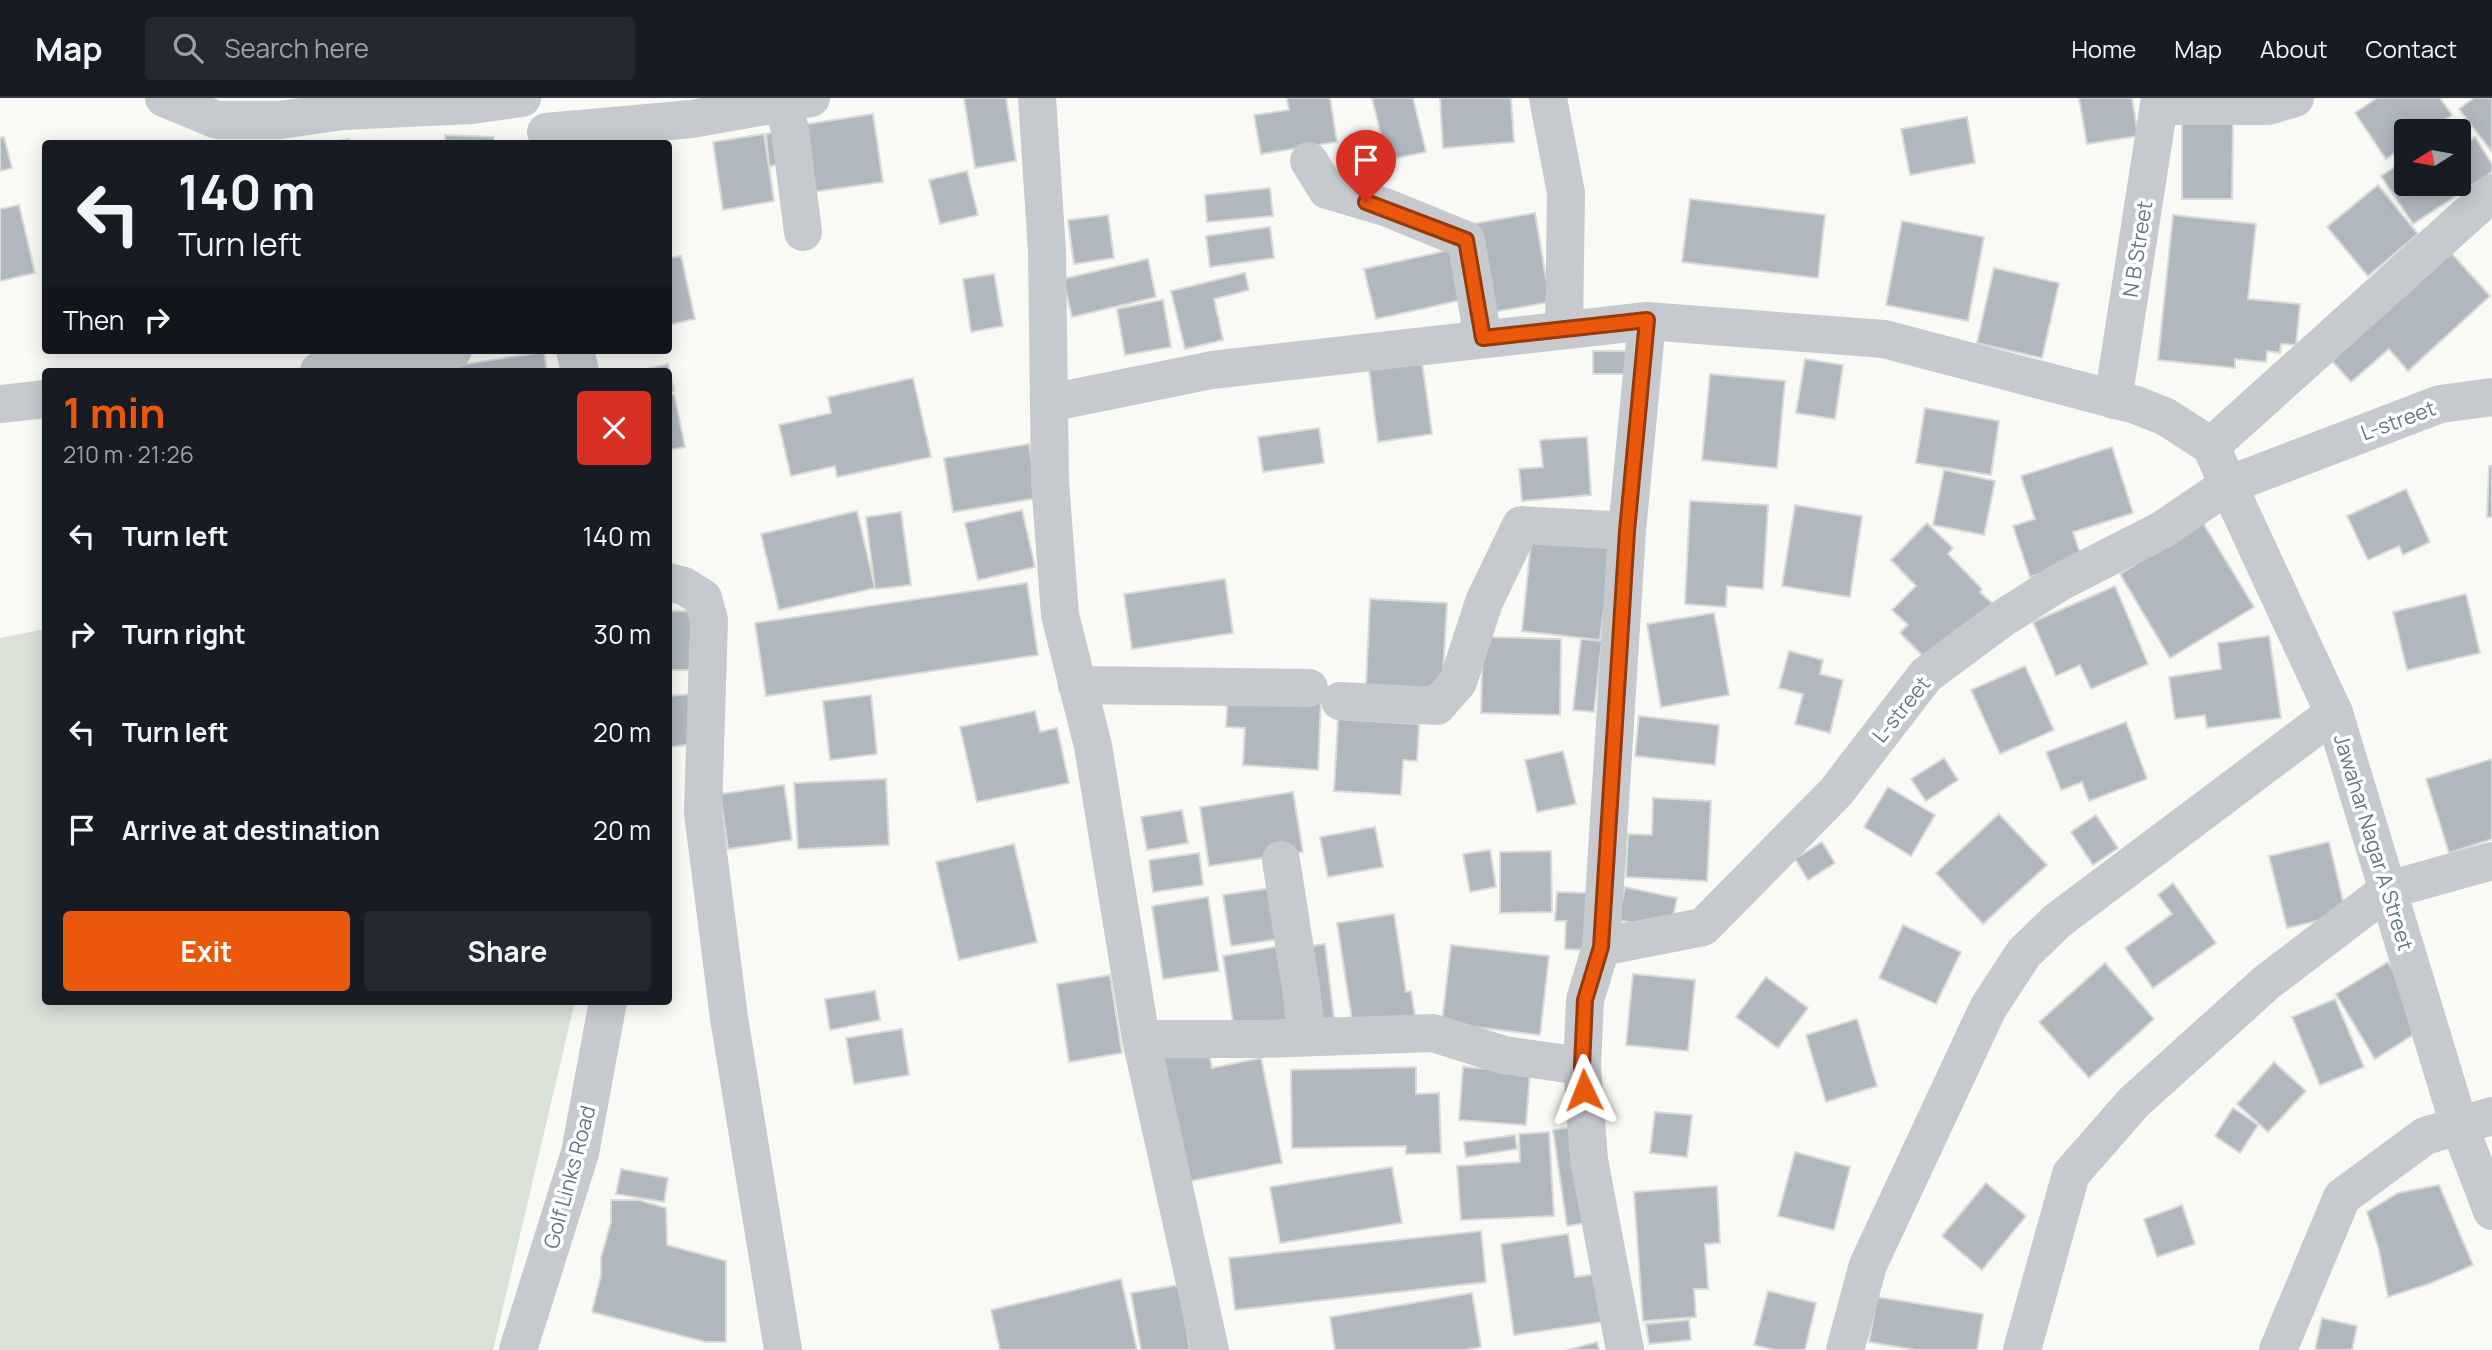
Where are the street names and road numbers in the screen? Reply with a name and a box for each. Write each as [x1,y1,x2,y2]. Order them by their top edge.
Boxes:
street label: N B Street [2116,199,2158,299]
street label: L-street [2357,394,2439,446]
street label: L-street [1866,670,1936,748]
street label: Jawahar Nagar A Street [2328,730,2420,954]
street label: Golf Links Road [536,1102,602,1252]

